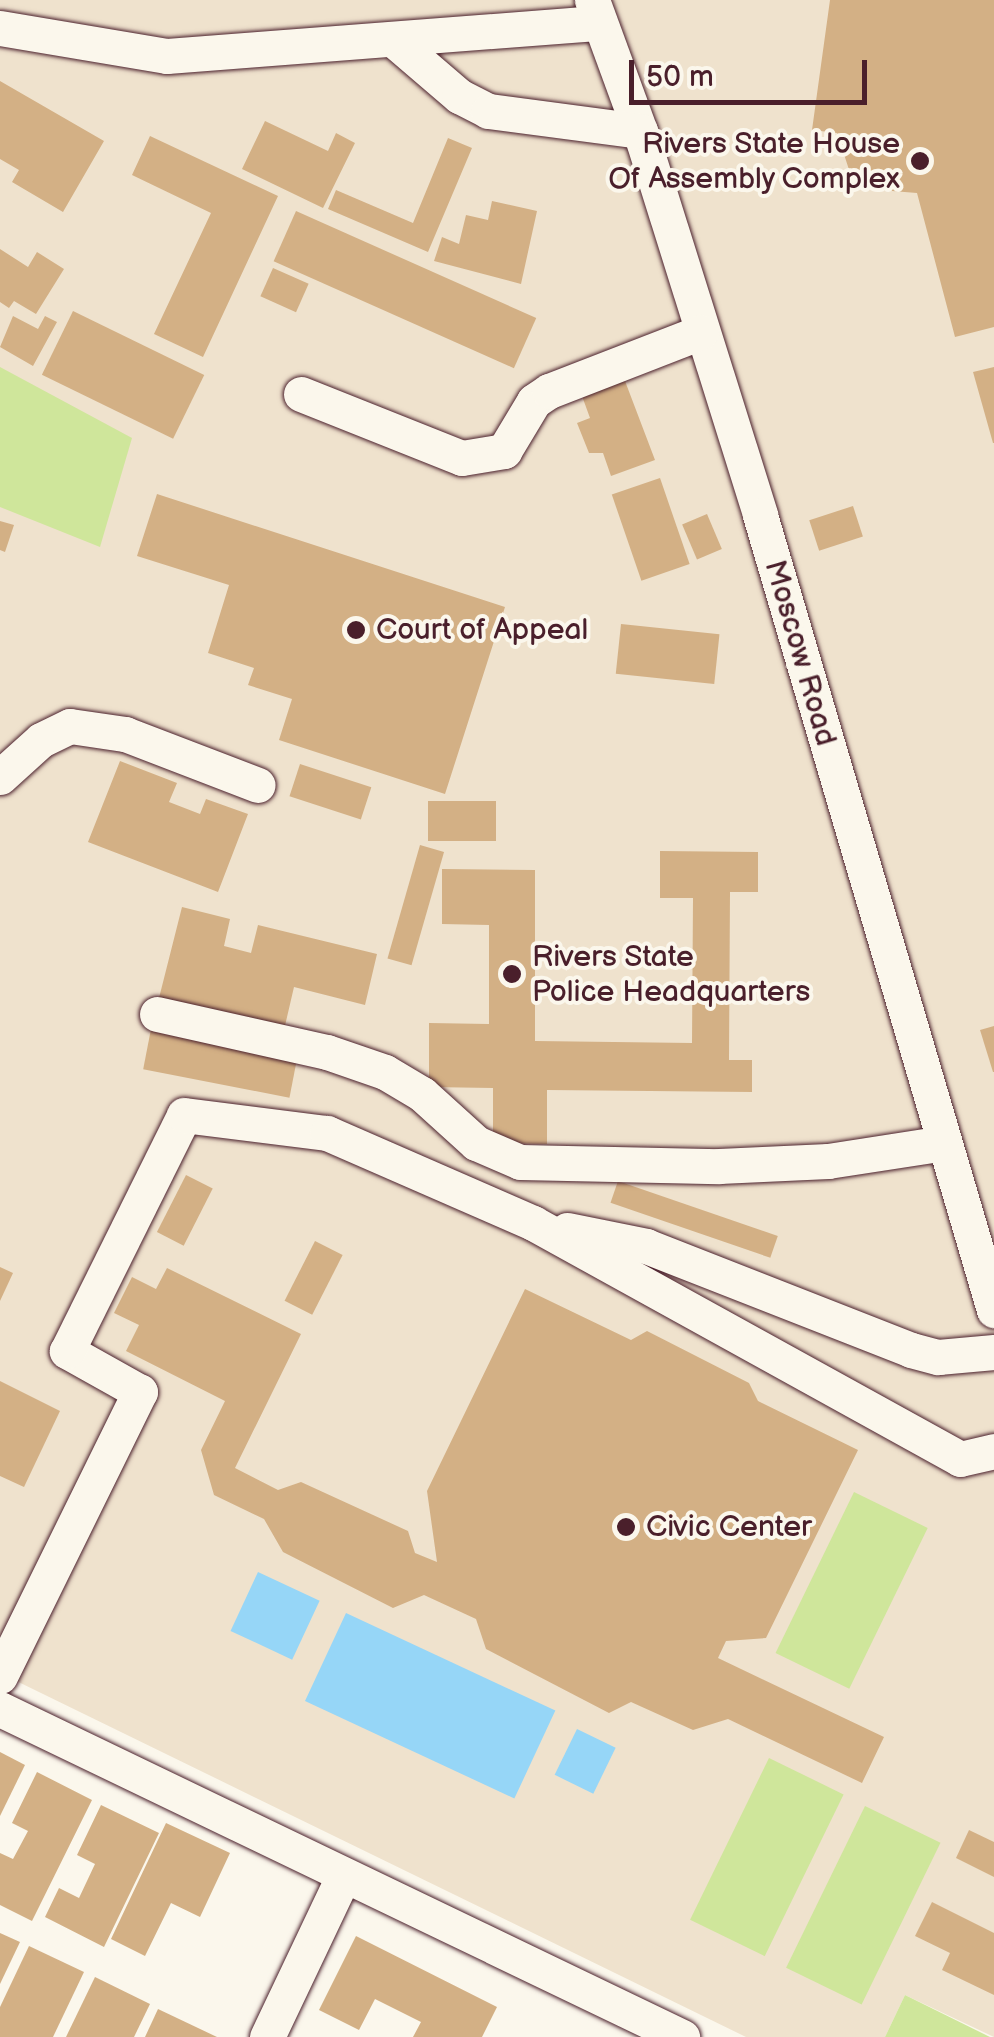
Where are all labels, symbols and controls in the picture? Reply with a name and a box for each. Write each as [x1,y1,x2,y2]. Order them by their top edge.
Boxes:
scale bar [634,40,872,102]
text: 50 m [646,59,714,95]
place label: Rivers State House Of Assembly Complex [606,126,900,196]
marker: Rivers State House Of Assembly Complex [909,150,931,172]
street label: Moscow Road [756,556,844,750]
place label: Court of Appeal [376,612,588,648]
marker: Court of Appeal [345,619,367,641]
place label: Rivers State Police Headquarters [532,939,810,1010]
marker: Rivers State Police Headquarters [501,963,523,985]
place label: Civic Center [646,1509,812,1545]
marker: Civic Center [615,1516,637,1538]

